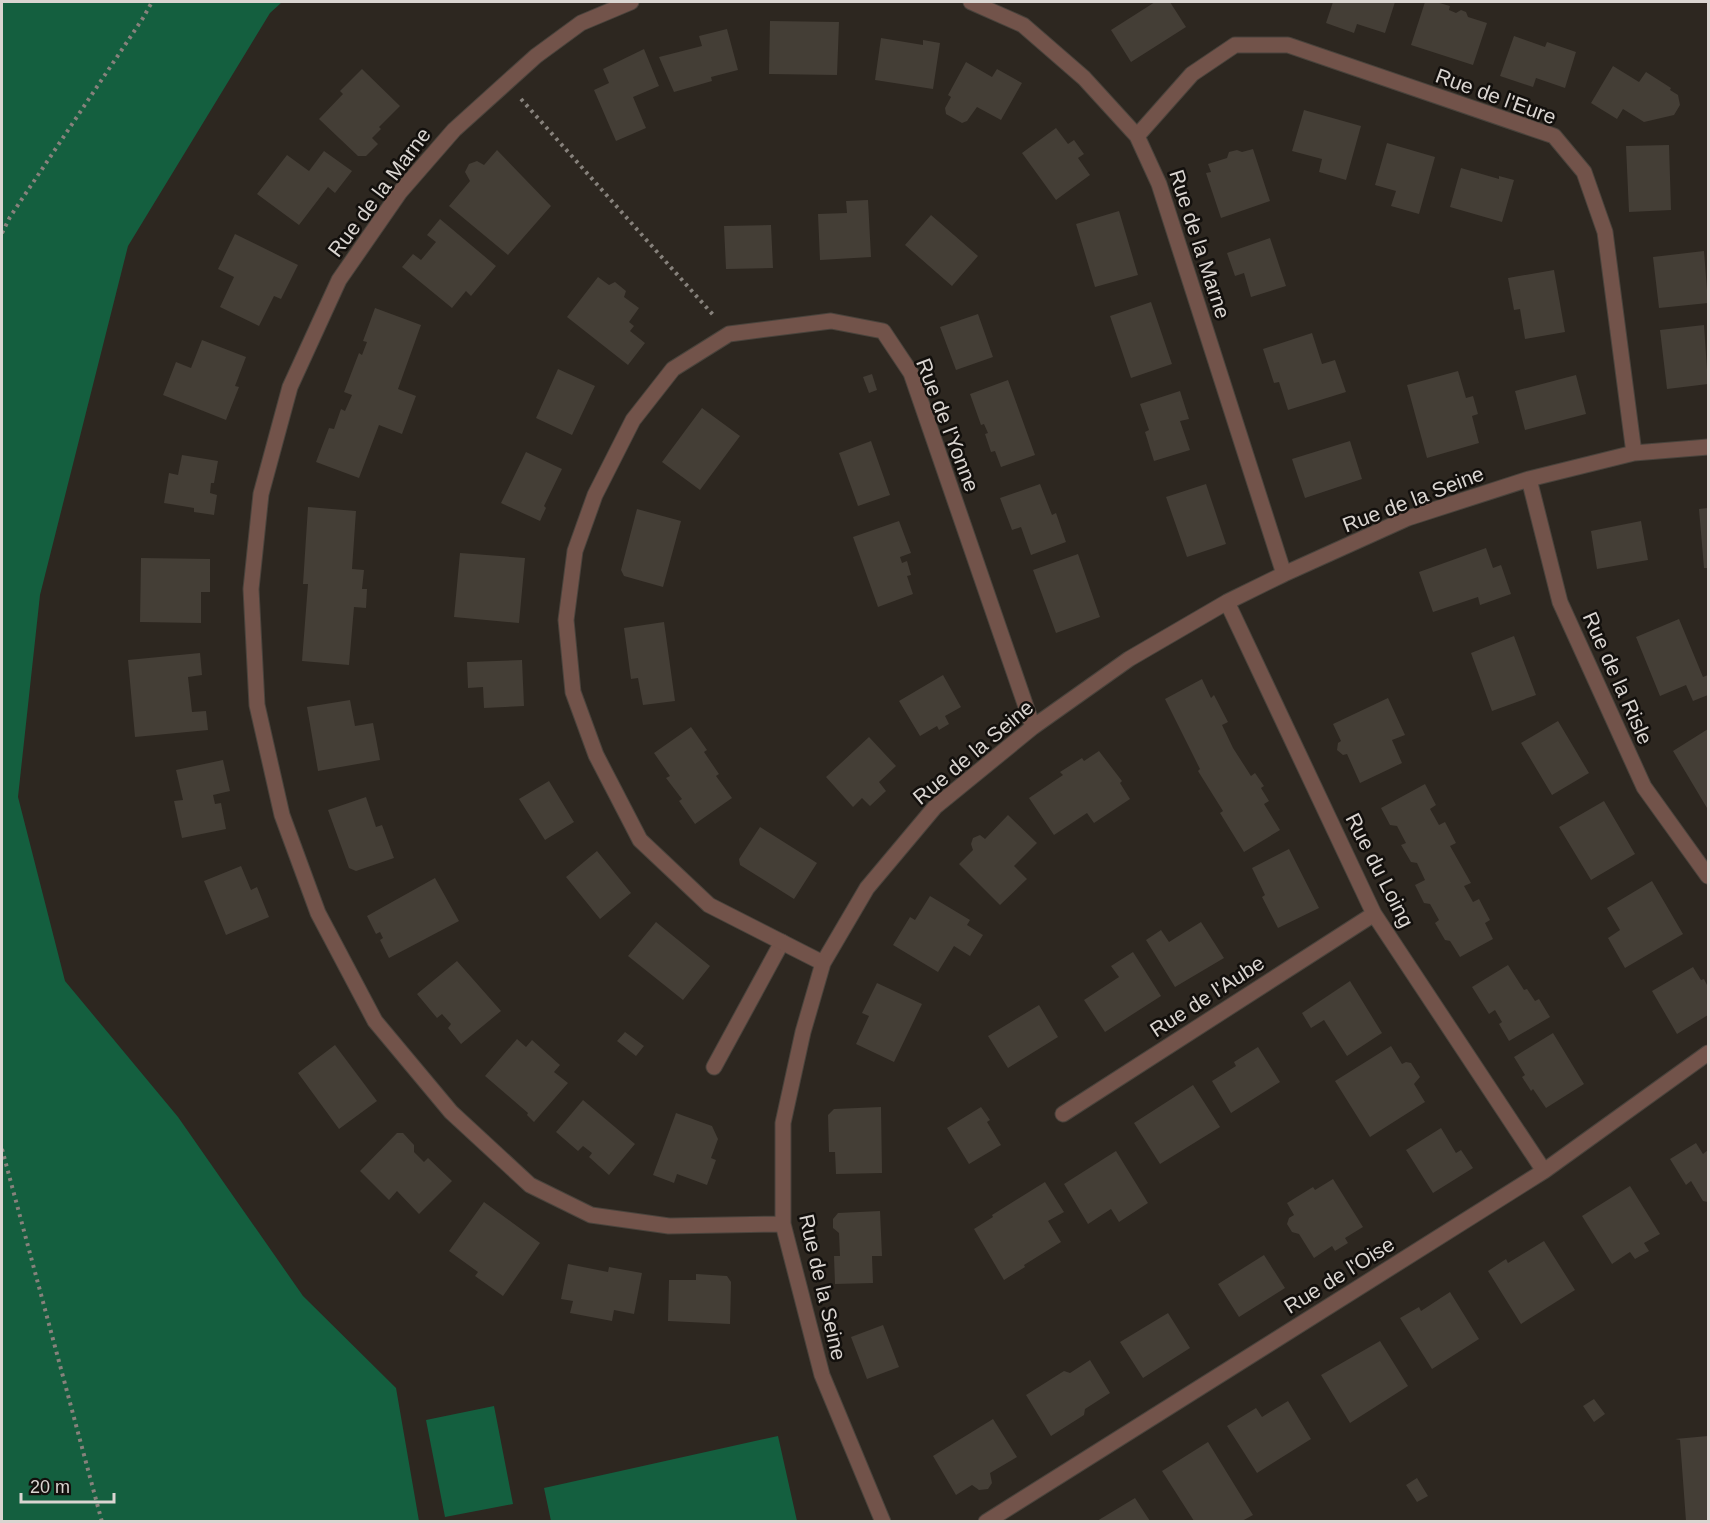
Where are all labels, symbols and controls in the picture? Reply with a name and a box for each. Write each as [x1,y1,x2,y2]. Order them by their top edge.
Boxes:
street label: Rue de l'Eure [1433,64,1559,128]
street label: Rue de la Marne [323,123,435,261]
street label: Rue de la Marne [1165,167,1235,321]
street label: Rue de l'Yonne [912,355,984,495]
street label: Rue de la Seine [1339,461,1487,537]
street label: Rue de la Risle [1579,608,1657,748]
street label: Rue de la Seine [908,695,1038,809]
street label: Rue du Loing [1341,809,1419,931]
street label: Rue de l'Aube [1146,951,1268,1041]
street label: Rue de la Seine [795,1212,851,1362]
street label: Rue de l'Oise [1280,1232,1398,1318]
scale bar [21,1466,114,1504]
text: 20 m [30,1477,70,1497]

